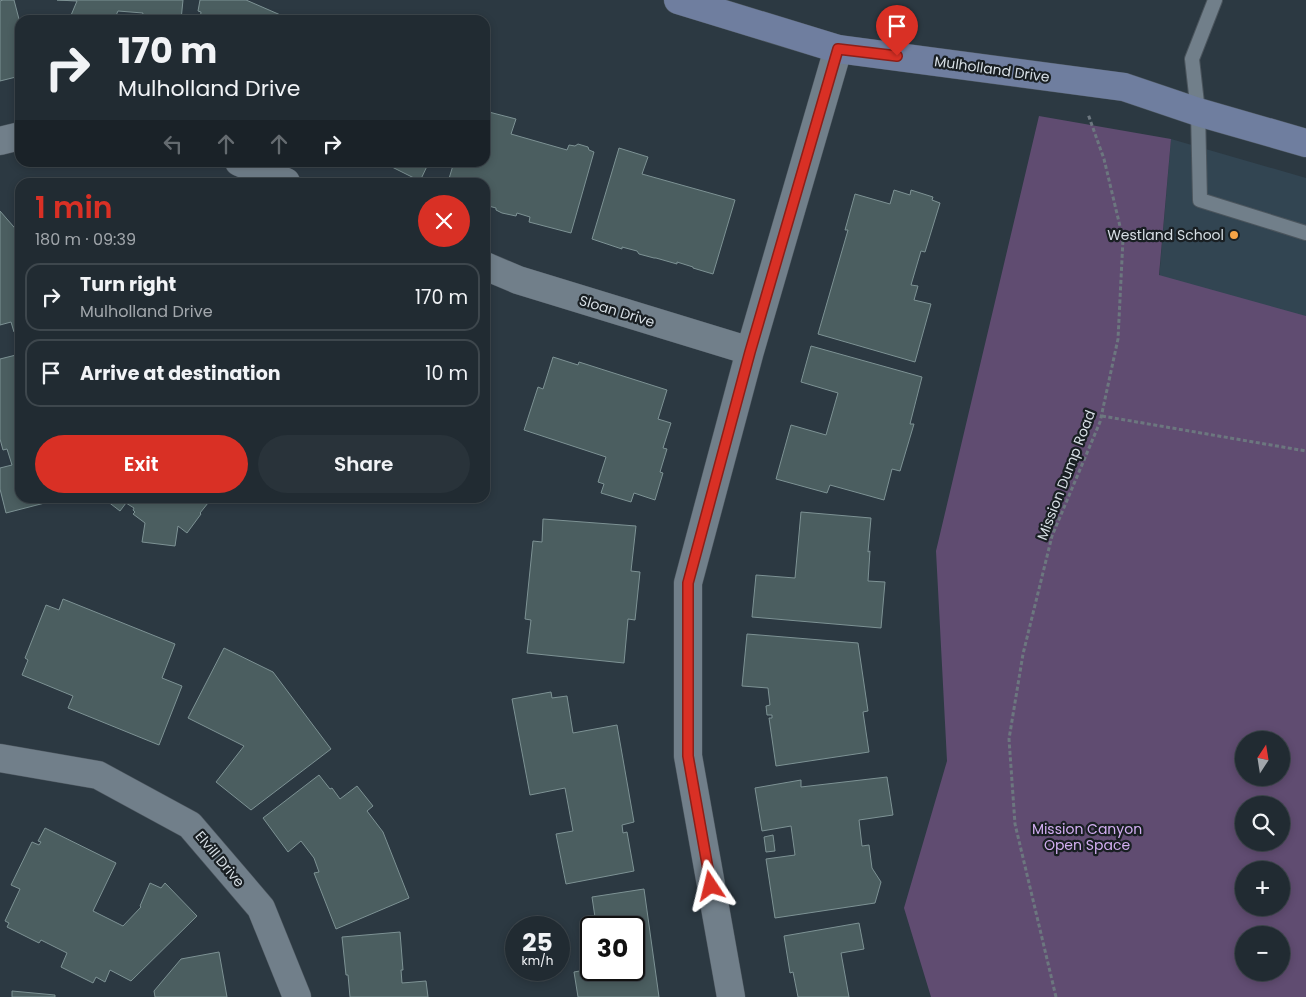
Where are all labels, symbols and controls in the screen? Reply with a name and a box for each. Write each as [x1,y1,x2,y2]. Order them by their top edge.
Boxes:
pin [876,5,918,56]
icon: arrive [883,12,911,40]
text: 170 m [118,26,217,75]
icon: right [35,35,100,100]
street label: Mulholland Drive [933,51,1051,87]
text: Mulholland Drive [118,73,300,104]
icon: left [159,130,187,158]
icon: ahead [212,130,240,158]
icon: ahead [265,130,293,158]
icon: right [318,130,346,158]
text: 1 min [35,186,113,229]
button: close [418,195,470,247]
place label: Westland School [1107,225,1224,245]
text: 180 m · 09:39 [35,228,136,251]
marker: Westland School [1228,229,1240,241]
text: Turn right [80,271,176,298]
icon: right [37,283,65,311]
text: 170 m [415,284,468,311]
street label: Sloan Drive [577,290,657,332]
text: Mulholland Drive [80,300,213,323]
icon: arrive [37,359,65,387]
text: Arrive at destination [80,360,281,387]
text: 10 m [425,360,468,387]
street label: Mission Dump Road [1032,407,1100,543]
button: Exit [35,435,248,493]
button: Share [258,435,470,493]
north arrow [1235,731,1290,786]
map controls [1235,731,1290,981]
button: search [1235,796,1290,851]
park label: Mission Canyon Open Space [1032,819,1142,855]
street label: Elvill Drive [191,827,250,892]
position arrow [684,859,736,911]
button: + [1235,861,1290,916]
speed limit sign: 30 [580,916,645,981]
text: 25 [522,925,553,960]
button: − [1235,926,1290,981]
text: km/h [522,952,553,969]

